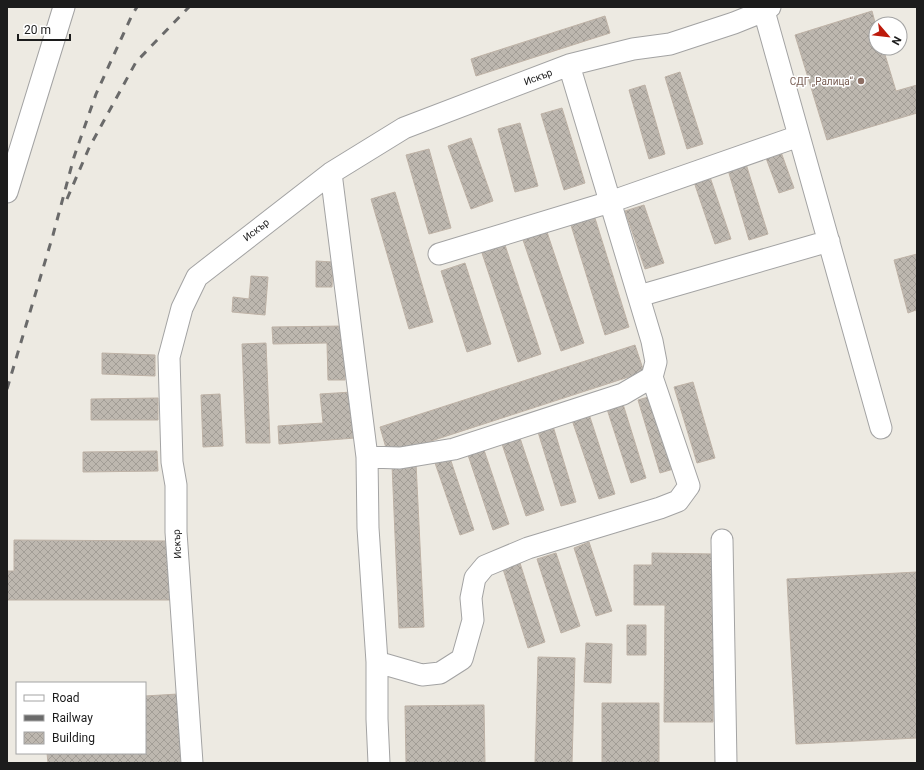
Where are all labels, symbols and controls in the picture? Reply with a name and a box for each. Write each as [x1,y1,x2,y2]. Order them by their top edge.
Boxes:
scale bar [18,16,70,42]
north arrow [868,16,908,56]
text: 20 m [24,23,51,37]
text: N [889,34,904,47]
street label: Искър [522,66,554,87]
place label: СДГ „Ралица“ [790,76,853,87]
marker: СДГ „Ралица“ [856,76,866,86]
street label: Искър [241,216,271,243]
street label: Искър [171,529,183,559]
legend [16,682,146,754]
text: Road [52,691,80,705]
text: Railway [52,711,93,725]
text: Building [52,731,95,745]

